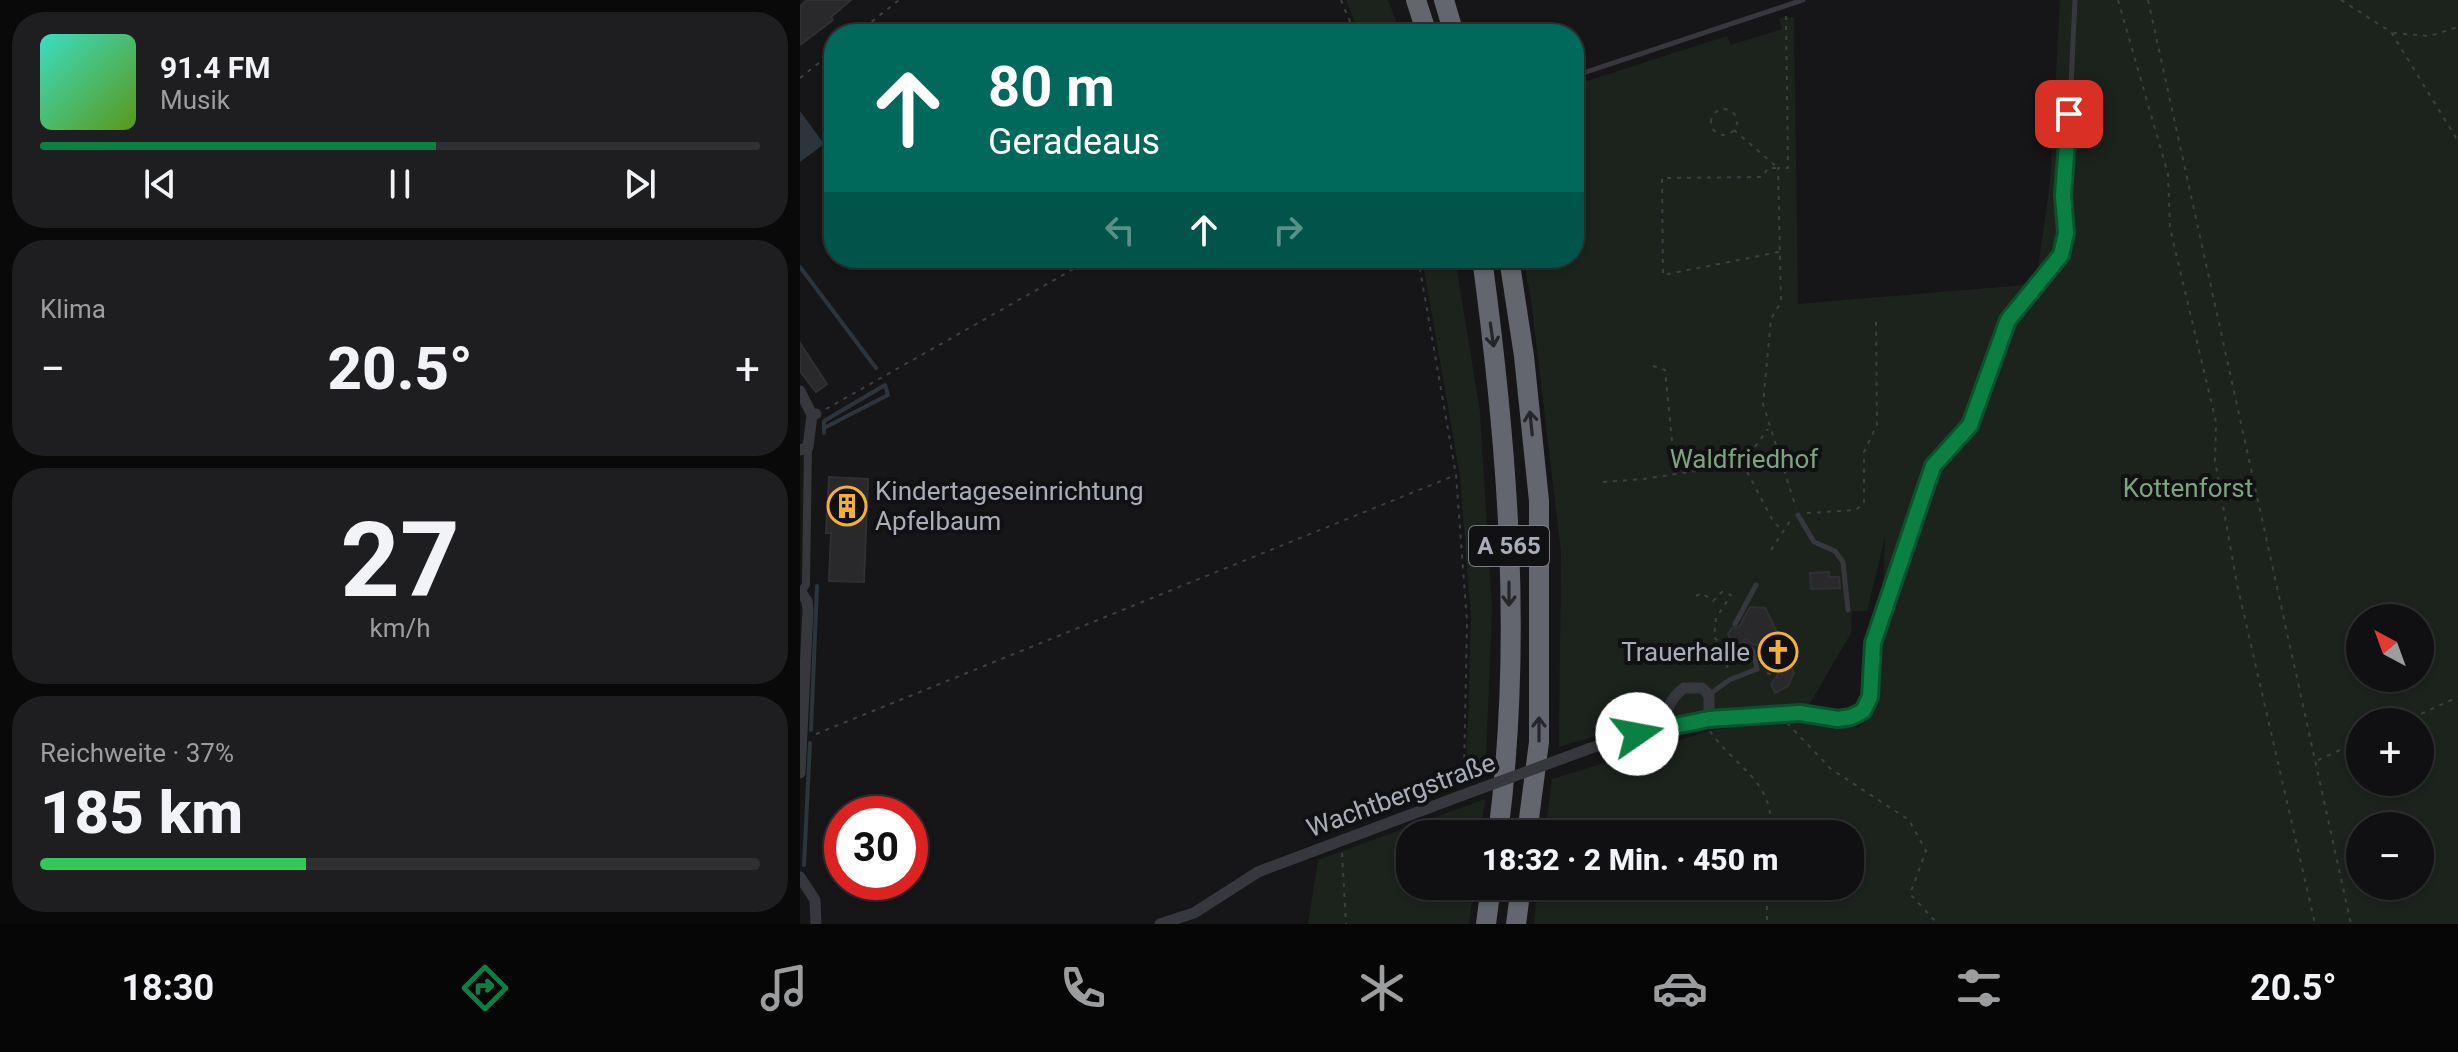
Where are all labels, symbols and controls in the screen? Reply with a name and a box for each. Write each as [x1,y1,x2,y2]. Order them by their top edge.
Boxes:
text: 91.4 FM [160,50,271,85]
text: 80 m [988,54,1115,120]
icon: ahead [856,56,960,160]
pin [2035,80,2103,148]
text: Musik [160,85,230,115]
icon: arrive [2047,92,2091,136]
text: Geradeaus [988,121,1160,163]
icon: previous [138,162,182,206]
icon: pause [378,162,422,206]
icon: next [618,162,662,206]
icon: left [1098,208,1142,252]
icon: ahead [1182,208,1226,252]
icon: right [1266,208,1310,252]
text: Klima [40,294,106,324]
one-way arrow [1485,322,1500,347]
text: 20.5° [328,333,473,404]
text: − [40,343,65,395]
text: + [735,343,760,395]
one-way arrow [1523,410,1538,437]
park label: Waldfriedhof [1670,444,1819,474]
park label: Kottenforst [2123,473,2253,503]
place label: Kindertageseinrichtung Apfelbaum [875,476,1144,536]
building icon: Kindertageseinrichtung Apfelbaum [826,485,868,527]
text: 27 [340,500,460,621]
road number: A 565 [1469,526,1549,566]
one-way arrow [1501,580,1517,607]
north arrow [2346,604,2434,692]
map controls [2346,604,2434,900]
text: km/h [369,613,431,643]
church icon: Trauerhalle [1757,631,1799,673]
place label: Trauerhalle [1621,637,1750,667]
position arrow [1595,692,1679,776]
button: + [2346,708,2434,796]
one-way arrow [1531,716,1547,743]
text: Reichweite · 37% [40,738,234,768]
street label: Wachtbergstraße [1303,747,1499,843]
text: 185 km [40,777,243,848]
speed limit sign: 30 [824,796,928,900]
button: − [2346,812,2434,900]
text: 18:32 · 2 Min. · 450 m [1482,842,1778,877]
icon: directions [457,960,513,1016]
icon: music [756,960,812,1016]
icon: phone [1055,960,1111,1016]
icon: climate [1354,960,1410,1016]
icon: car [1652,960,1708,1016]
icon: filters [1951,960,2007,1016]
text: 18:30 [121,967,214,1009]
text: 20.5° [2250,967,2337,1009]

